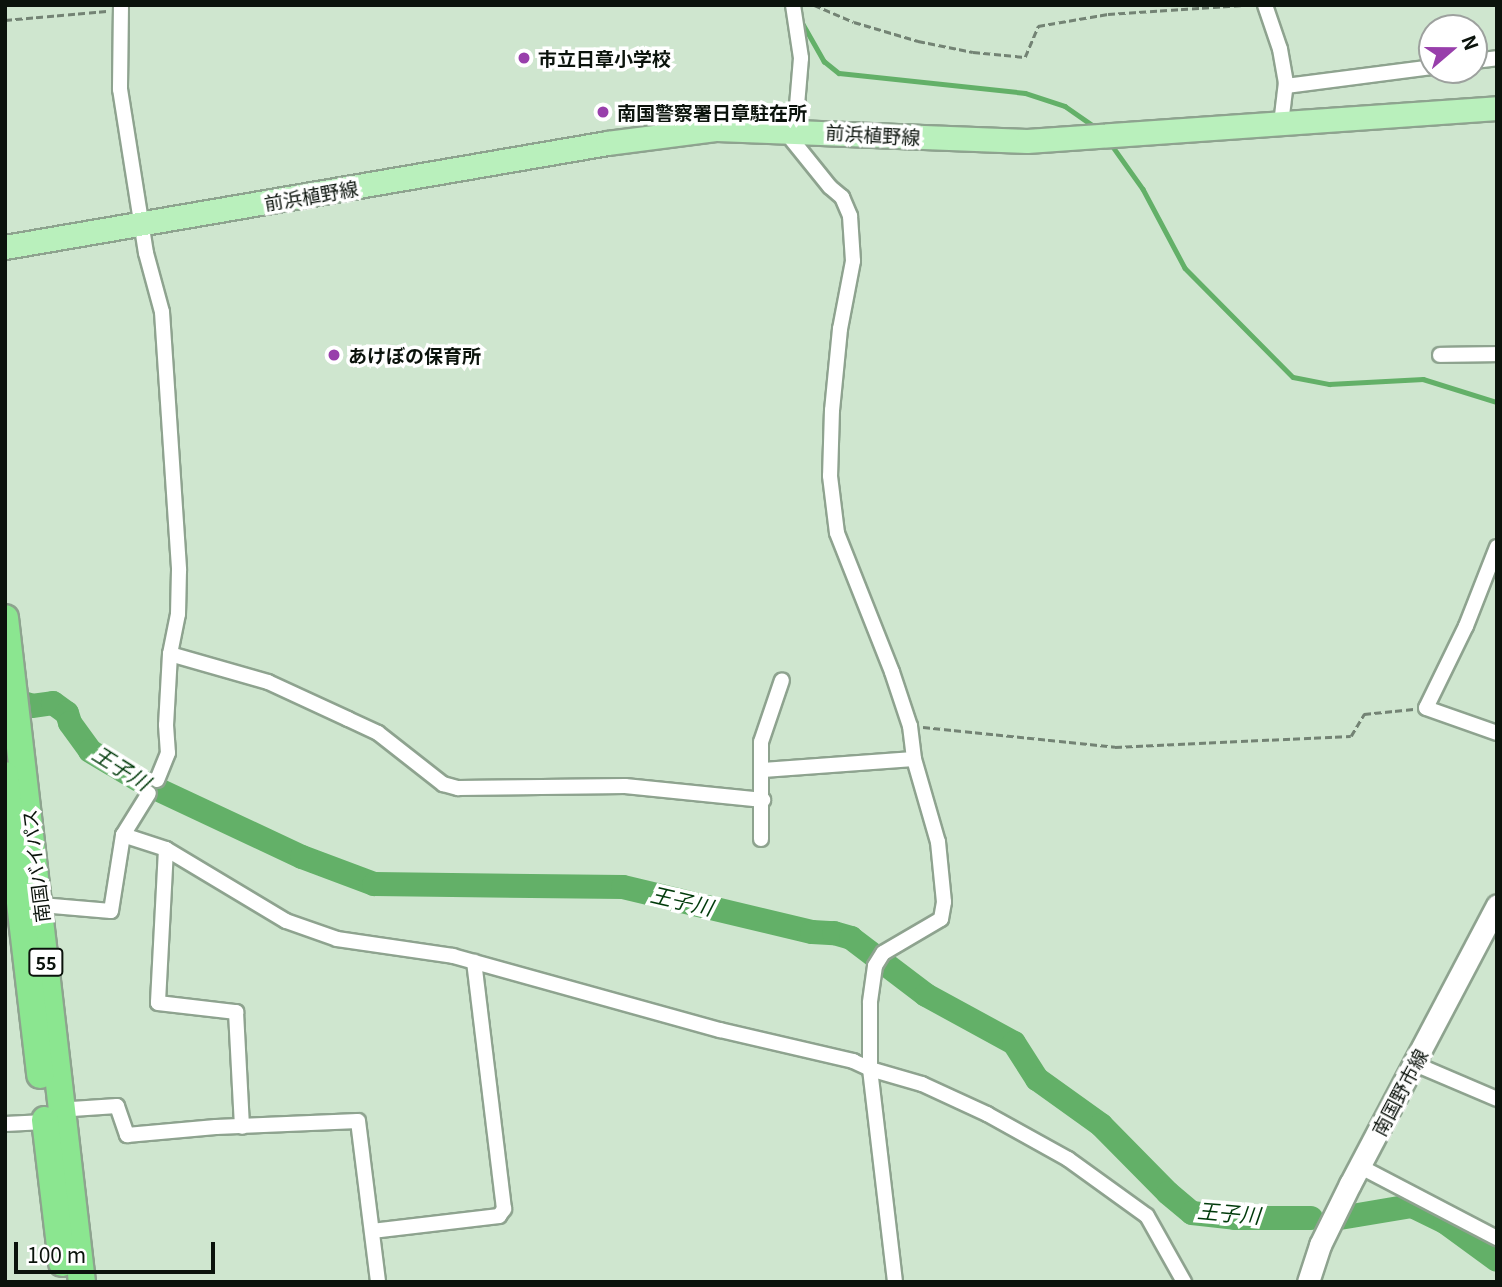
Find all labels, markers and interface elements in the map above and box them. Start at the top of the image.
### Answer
north arrow [1418,14,1488,84]
text: N [1456,31,1486,54]
place label: 市立日章小学校 [538,47,671,69]
marker: 市立日章小学校 [516,50,532,66]
place label: 南国警察署日章駐在所 [617,101,807,123]
marker: 南国警察署日章駐在所 [595,104,611,120]
street label: 前浜植野線 [825,120,921,148]
street label: 前浜植野線 [262,176,360,214]
place label: あけぼの保育所 [348,344,481,366]
marker: あけぼの保育所 [326,347,342,363]
water label: 王子川 [89,740,155,794]
street label: 南国バイパス [17,808,53,924]
water label: 王子川 [648,881,716,919]
road number: 55 [27,947,65,976]
street label: 南国野市線 [1367,1045,1431,1139]
water label: 王子川 [1197,1197,1261,1227]
scale bar [18,1228,219,1272]
text: 100 m [27,1239,86,1269]

